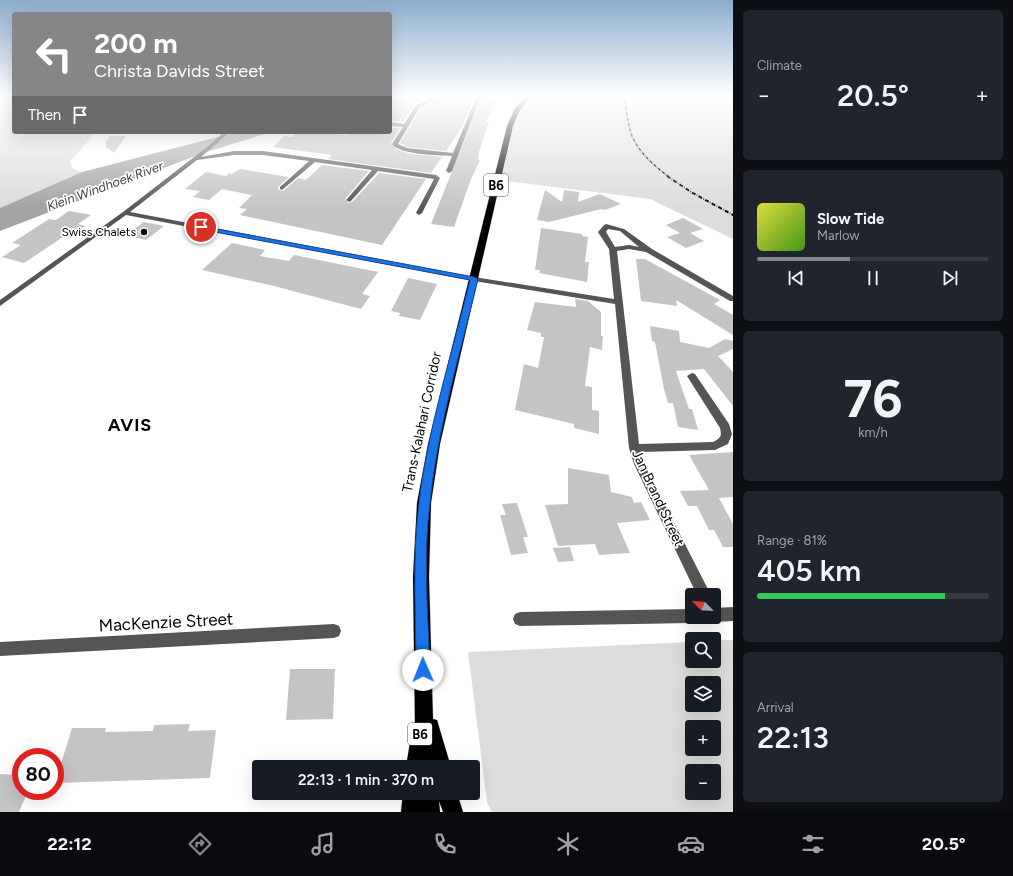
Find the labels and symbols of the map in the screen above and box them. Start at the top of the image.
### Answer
water label: Klein Windhoek River [45,158,166,214]
road number: B6 [484,174,508,196]
pin [184,210,218,244]
place label: Swiss Chalets [62,225,136,239]
marker: Swiss Chalets [139,227,149,237]
street label: Trans-Kalahari Corridor [399,350,445,494]
district label: AVIS [108,414,152,436]
street label: Jan Brand Street [628,447,688,549]
north arrow [685,588,721,624]
street label: MacKenzie Street [98,608,234,636]
position arrow [402,649,444,691]
road number: B6 [408,723,432,745]
speed limit sign: 80 [12,748,64,800]

